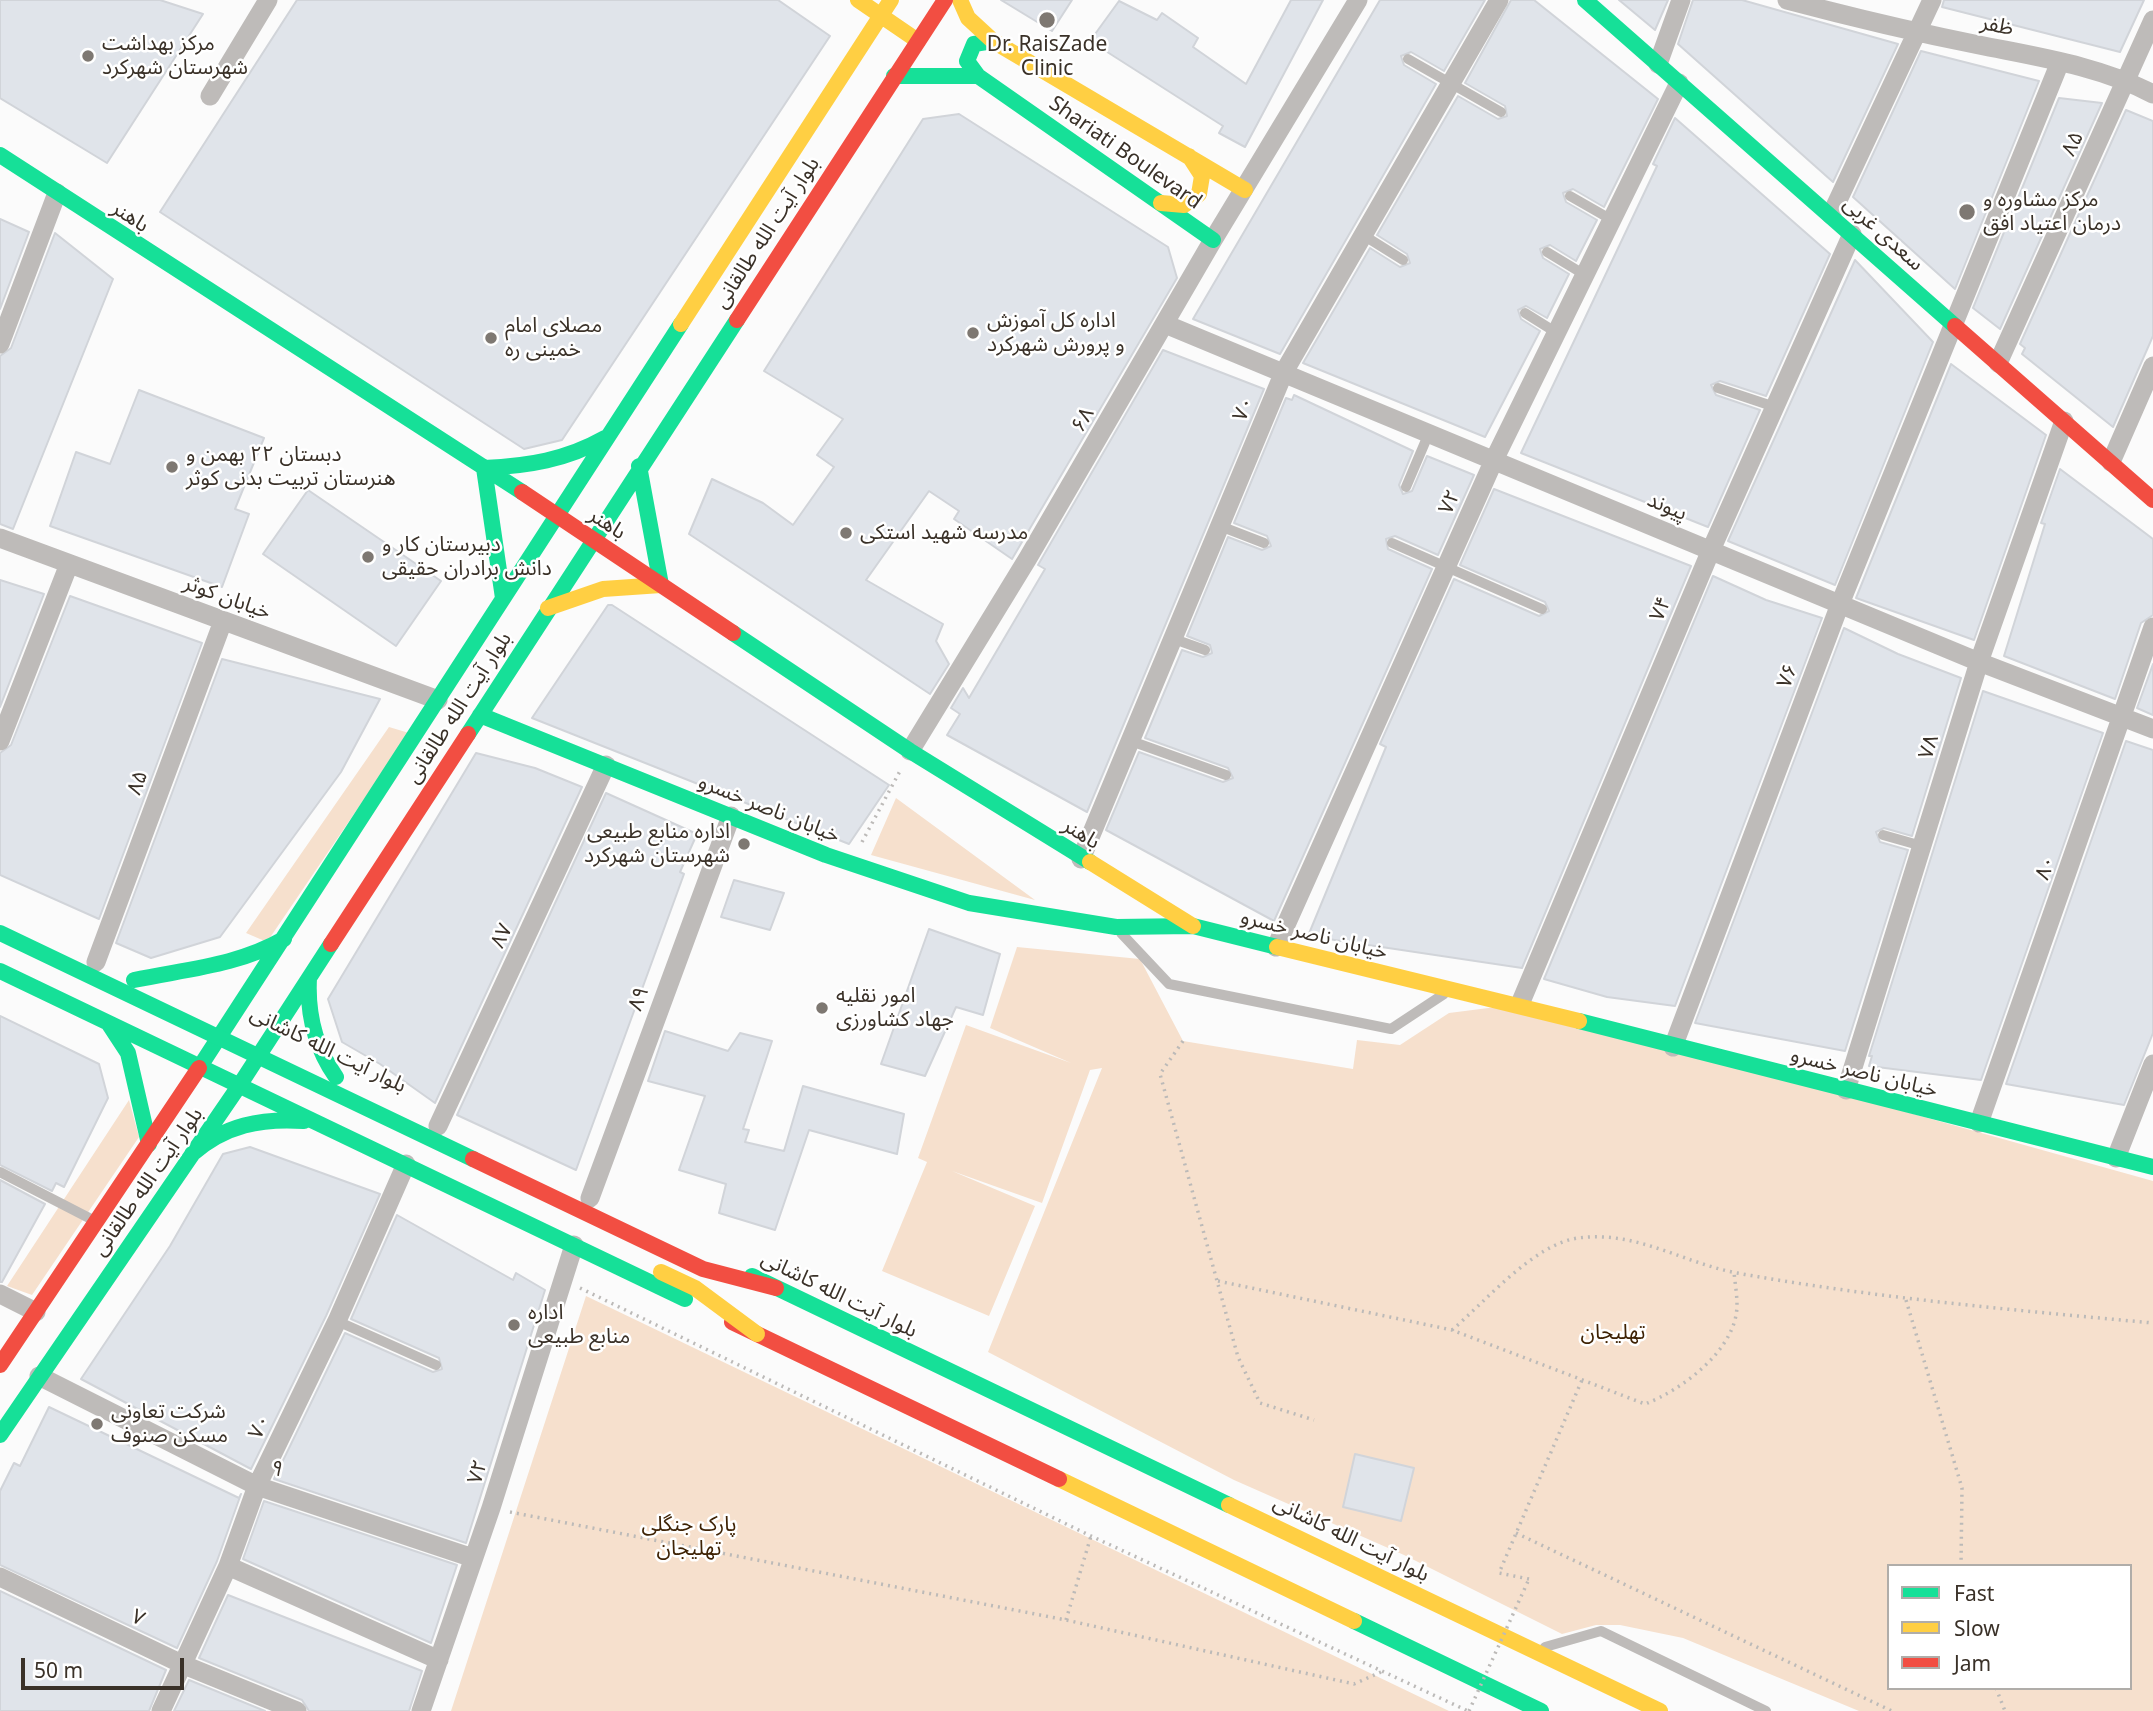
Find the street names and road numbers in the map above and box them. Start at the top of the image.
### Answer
street label: ظفر [1978,10,2016,42]
street label: Shariati Boulevard [1044,91,1206,215]
street label: ۸۵ [2057,128,2089,160]
street label: بلوار آیت الله طالقانی [709,153,825,313]
street label: سعدی غربی [1838,191,1928,277]
street label: باهنر [107,196,153,238]
street label: ۷۰ [1228,393,1260,425]
street label: ۶۸ [1066,403,1100,437]
street label: ۷۲ [1434,486,1466,518]
street label: پیوند [1643,487,1691,527]
street label: باهنر [584,503,630,545]
street label: خیابان کوثر [180,571,274,625]
street label: ۷۴ [1645,593,1677,625]
street label: بلوار آیت الله طالقانی [401,628,517,788]
street label: ۷۶ [1772,660,1804,692]
street label: ۷۸ [1913,732,1945,762]
street label: ۸۵ [122,767,154,799]
street label: خیابان ناصر خسرو [695,769,843,849]
street label: باهنر [1058,813,1104,855]
street label: ۸۰ [2030,852,2062,884]
street label: خیابان ناصر خسرو [1238,905,1390,965]
street label: ۸۷ [486,920,518,952]
street label: ۸۹ [623,983,655,1015]
street label: بلوار آیت الله کاشانی [246,1001,410,1099]
street label: خیابان ناصر خسرو [1788,1043,1940,1103]
street label: بلوار آیت الله طالقانی [87,1103,209,1261]
street label: بلوار آیت الله کاشانی [757,1246,921,1344]
street label: ۷۰ [243,1411,277,1443]
street label: ۹ [267,1455,287,1483]
street label: ۷۲ [462,1457,494,1487]
street label: بلوار آیت الله کاشانی [1269,1490,1433,1588]
street label: ۷ [127,1604,149,1632]

